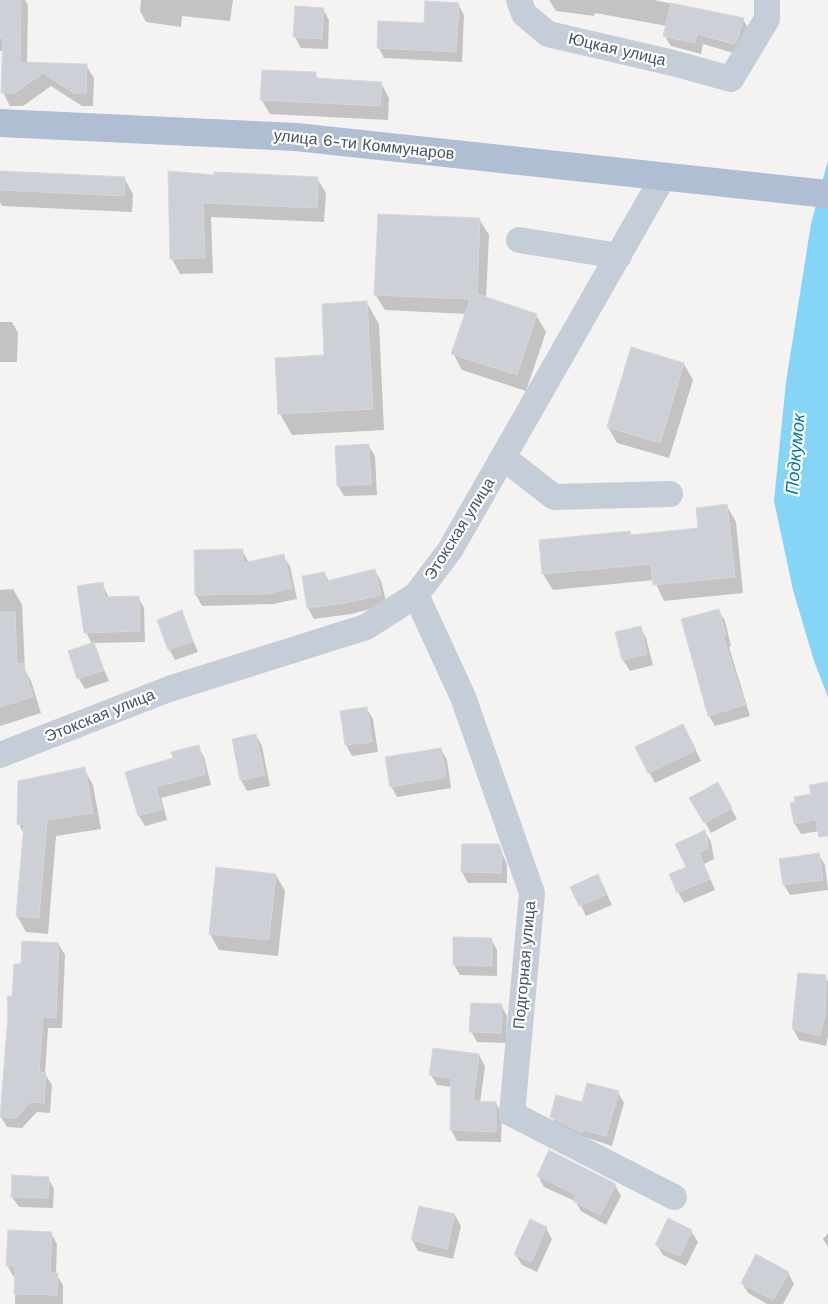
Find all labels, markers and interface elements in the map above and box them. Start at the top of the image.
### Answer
street label: Юцкая улица [566,29,668,71]
street label: улица 6-ти Коммунаров [273,126,455,164]
water label: Подкумок [782,413,810,495]
street label: Этокская улица [421,474,499,584]
street label: Этокская улица [42,685,158,747]
street label: Подгорная улица [510,900,540,1030]

